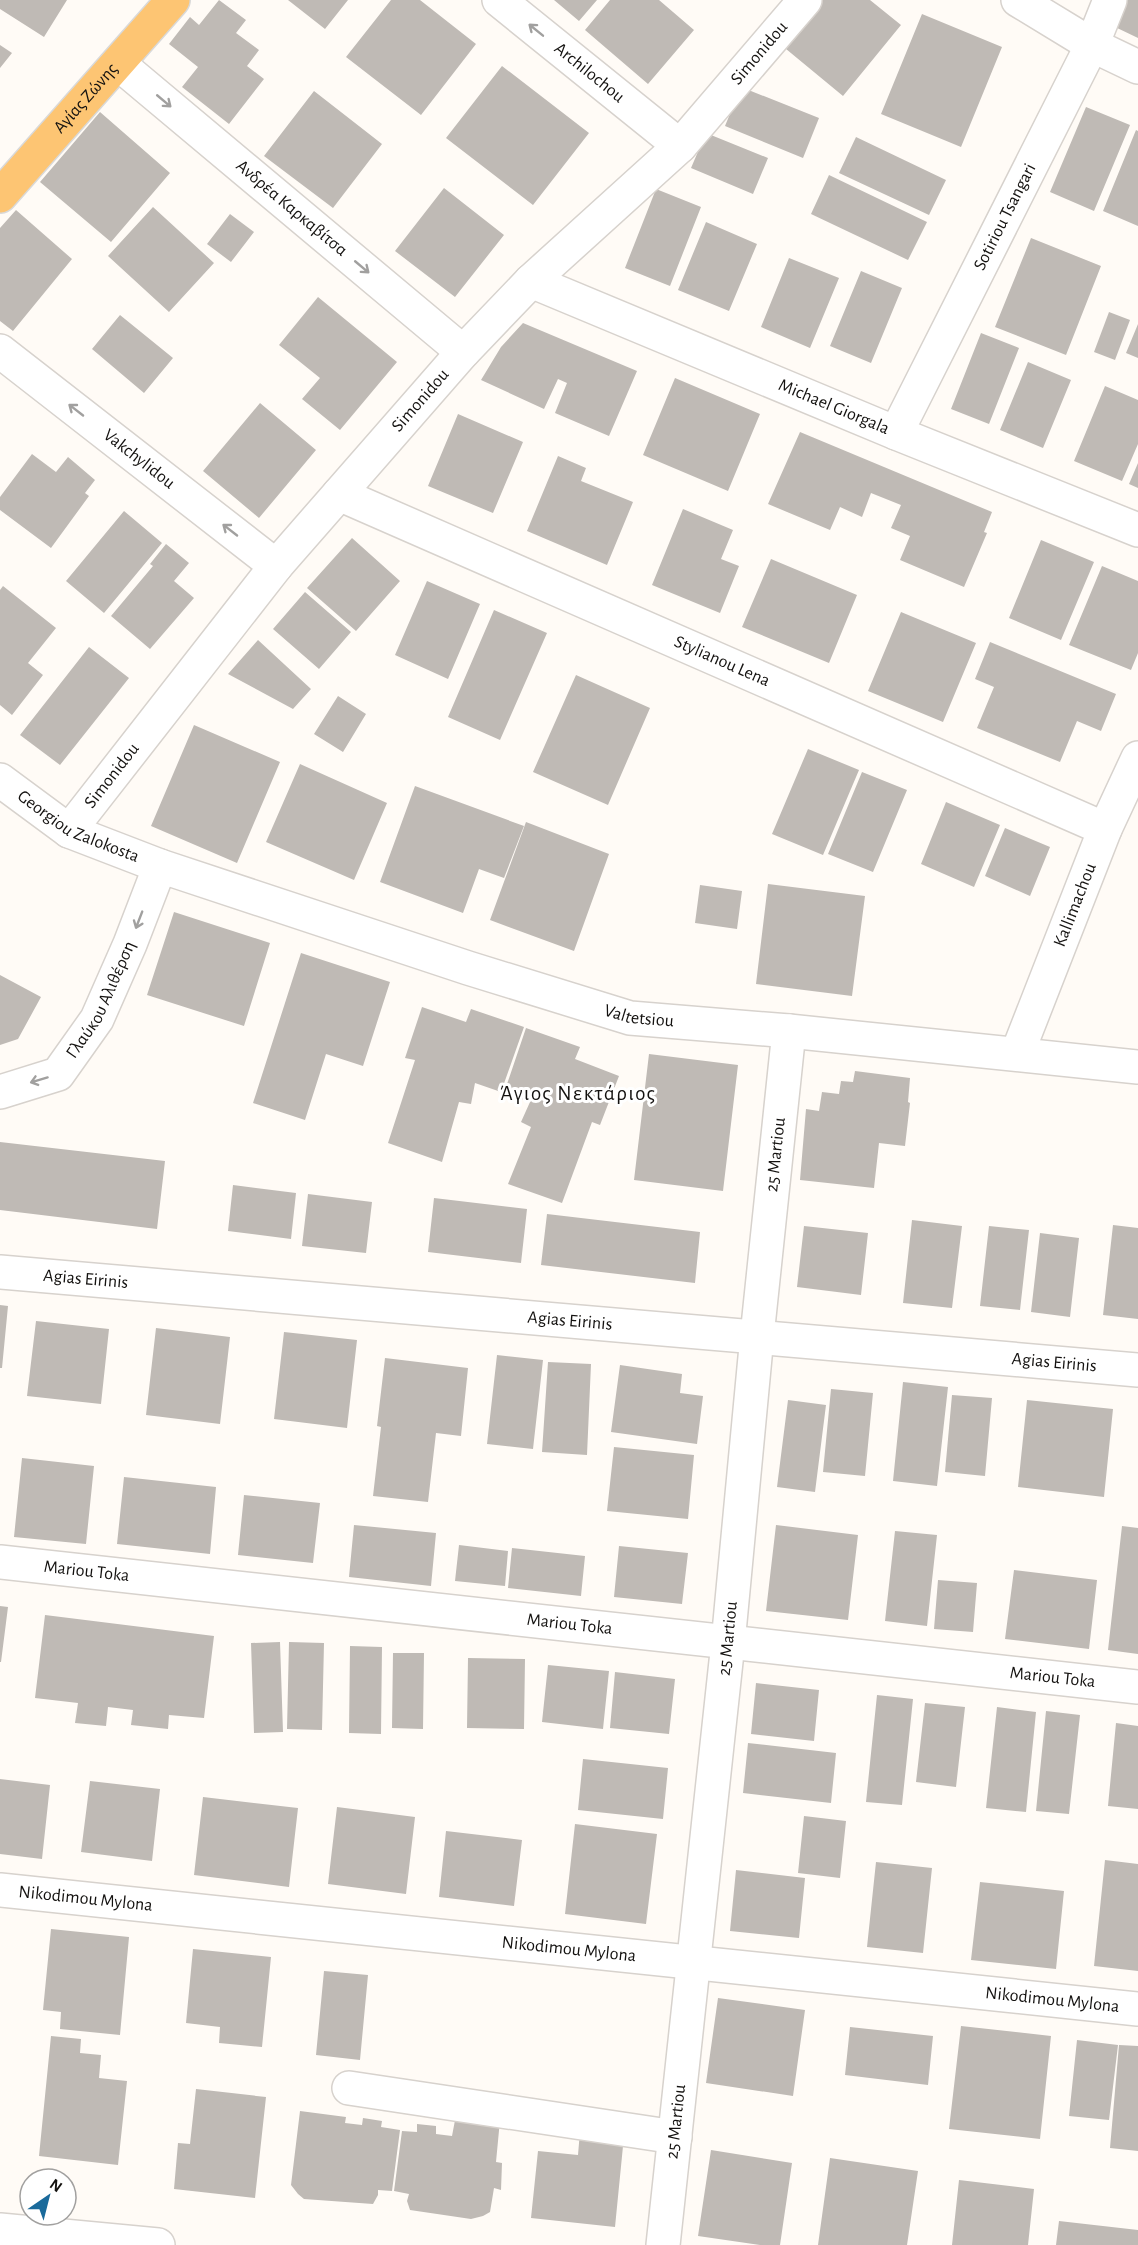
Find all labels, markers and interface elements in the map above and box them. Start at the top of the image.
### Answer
street label: Simonidou [728,18,791,88]
one-way arrow [529,23,544,37]
street label: Archilochou [551,39,628,106]
street label: Αγίας Ζώνης [51,60,121,137]
one-way arrow [156,95,172,108]
street label: Ανδρέα Καρκαβίτσα [232,157,351,260]
street label: Sotiriou Tsangari [971,161,1040,273]
one-way arrow [354,260,369,274]
street label: Simonidou [388,366,453,435]
street label: Michael Giorgala [776,376,892,438]
one-way arrow [68,404,84,417]
street label: Vakchylidou [100,426,178,492]
one-way arrow [222,524,238,537]
street label: Stylianou Lena [671,633,772,690]
street label: Simonidou [81,740,143,812]
street label: Georgiou Zalokosta [14,787,142,866]
street label: Kallimachou [1051,861,1100,949]
one-way arrow [132,911,143,929]
street label: Γλαύκου Αλιθέρση [63,939,139,1062]
street label: Valtetsiou [602,1002,675,1031]
one-way arrow [30,1075,49,1086]
district label: Άγιος Νεκτάριος [500,1083,656,1104]
street label: 25 Martiou [763,1117,789,1193]
street label: Agias Eirinis [43,1267,129,1292]
street label: Agias Eirinis [527,1308,613,1334]
street label: Agias Eirinis [1011,1350,1097,1375]
street label: Mariou Toka [43,1558,130,1585]
street label: 25 Martiou [716,1600,741,1677]
street label: Mariou Toka [526,1611,613,1638]
street label: Mariou Toka [1009,1664,1096,1691]
street label: Nikodimou Mylona [18,1883,154,1915]
street label: Nikodimou Mylona [501,1934,637,1965]
street label: Nikodimou Mylona [984,1984,1120,2016]
street label: 25 Martiou [663,2084,689,2160]
north arrow [18,2167,78,2227]
text: N [47,2176,65,2195]

